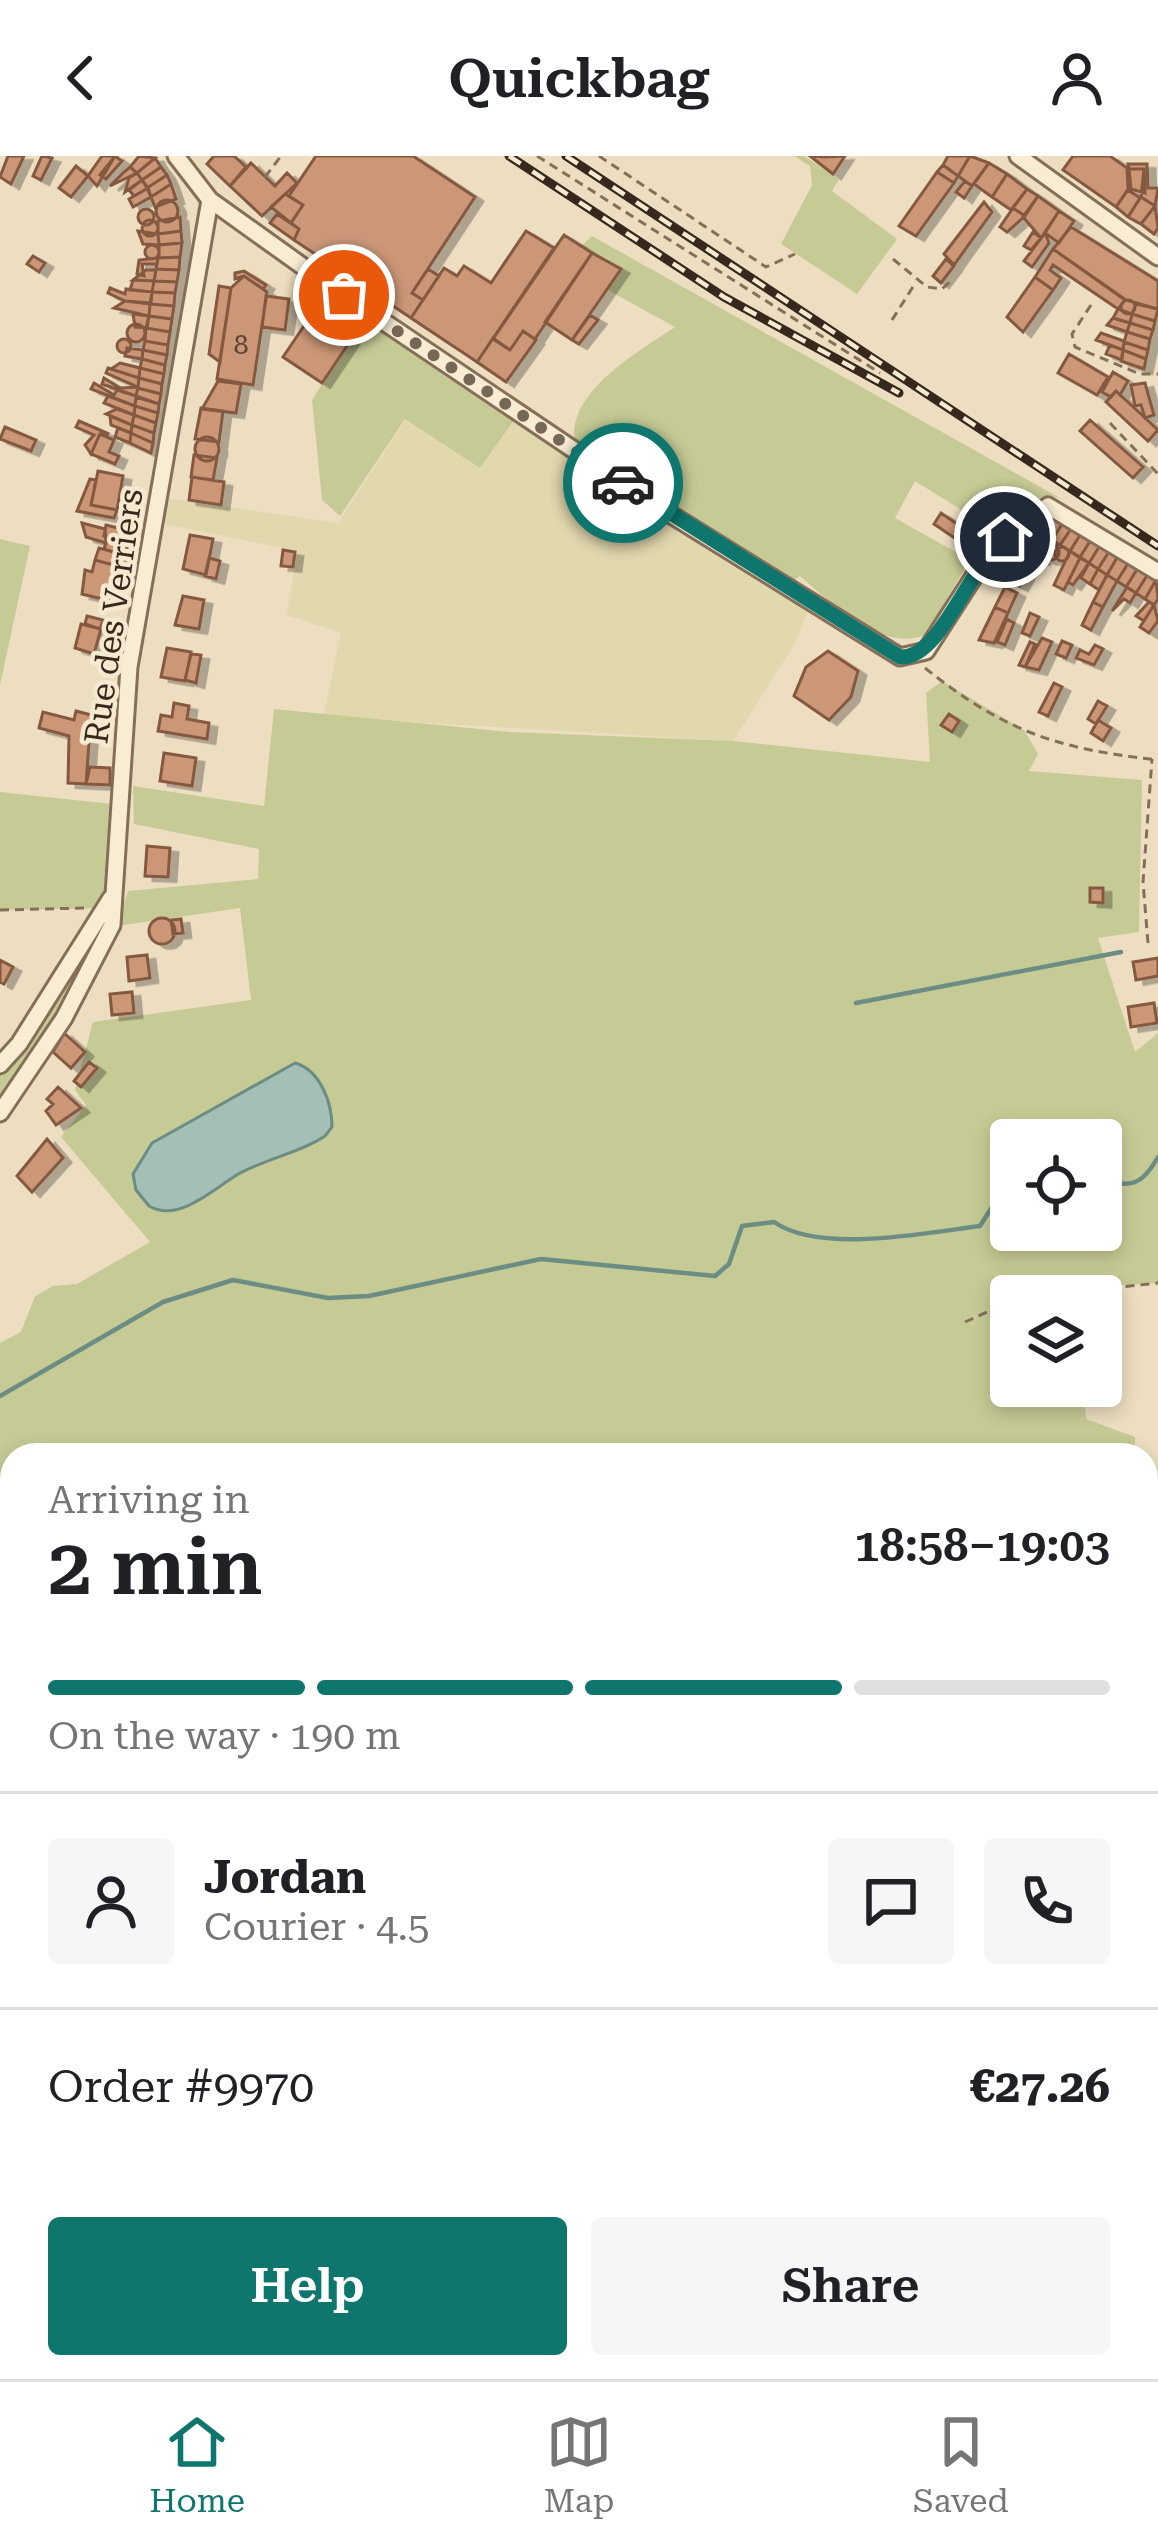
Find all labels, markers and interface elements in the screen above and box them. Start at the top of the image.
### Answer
icon: back [48,45,114,111]
icon: person [1044,45,1110,111]
text: Quickbag [448,47,710,110]
pin [293,244,395,346]
icon: bag [311,262,377,328]
house number: 8 [233,329,249,361]
courier [563,423,683,543]
icon: car [590,450,656,516]
street label: Rue des Verriers [76,486,151,746]
pin [954,486,1056,588]
icon: home [972,504,1038,570]
map controls [990,1119,1122,1407]
button: locate [990,1119,1122,1251]
button: layers [990,1275,1122,1407]
text: Arriving in [48,1477,250,1523]
text: 18:58–19:03 [854,1519,1110,1572]
text: 2 min [48,1522,263,1613]
text: On the way · 190 m [48,1713,400,1759]
button: person [48,1838,174,1964]
button: chat [828,1838,954,1964]
button: phone [984,1838,1110,1964]
text: Jordan [204,1851,366,1904]
text: Courier · 4.5 [204,1904,430,1950]
text: Order #9970 [48,2060,314,2113]
text: €27.26 [970,2060,1110,2113]
button: Help [48,2217,567,2355]
button: Share [591,2217,1110,2355]
tab: Home [149,2409,245,2520]
tab: Map [544,2409,614,2520]
tab: Saved [913,2409,1009,2520]

